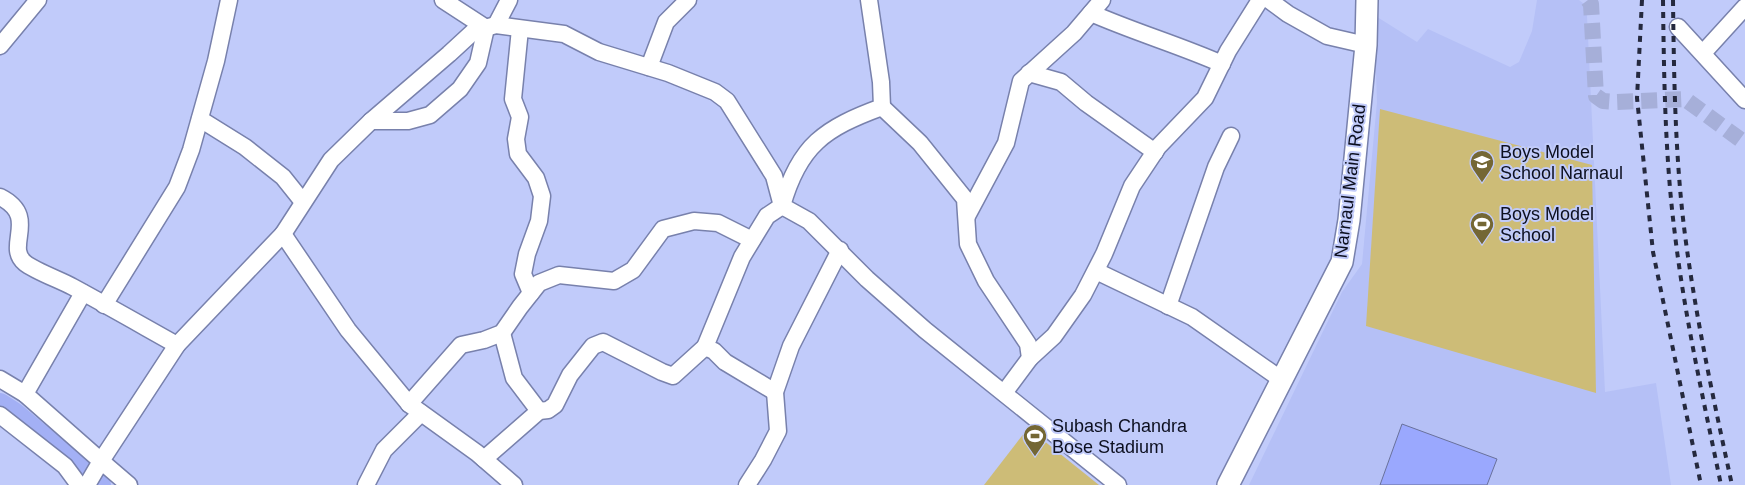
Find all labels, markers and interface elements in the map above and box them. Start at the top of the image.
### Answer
street label: Narnaul Main Road [1331,103,1369,259]
place label: Boys Model School Narnaul [1500,142,1623,183]
school or university icon: Boys Model School Narnaul [1469,149,1495,183]
place label: Boys Model School [1500,204,1594,245]
sports icon: Boys Model School [1469,211,1495,245]
place label: Subash Chandra Bose Stadium [1052,416,1188,457]
sports icon: Subash Chandra Bose Stadium [1022,423,1048,457]

